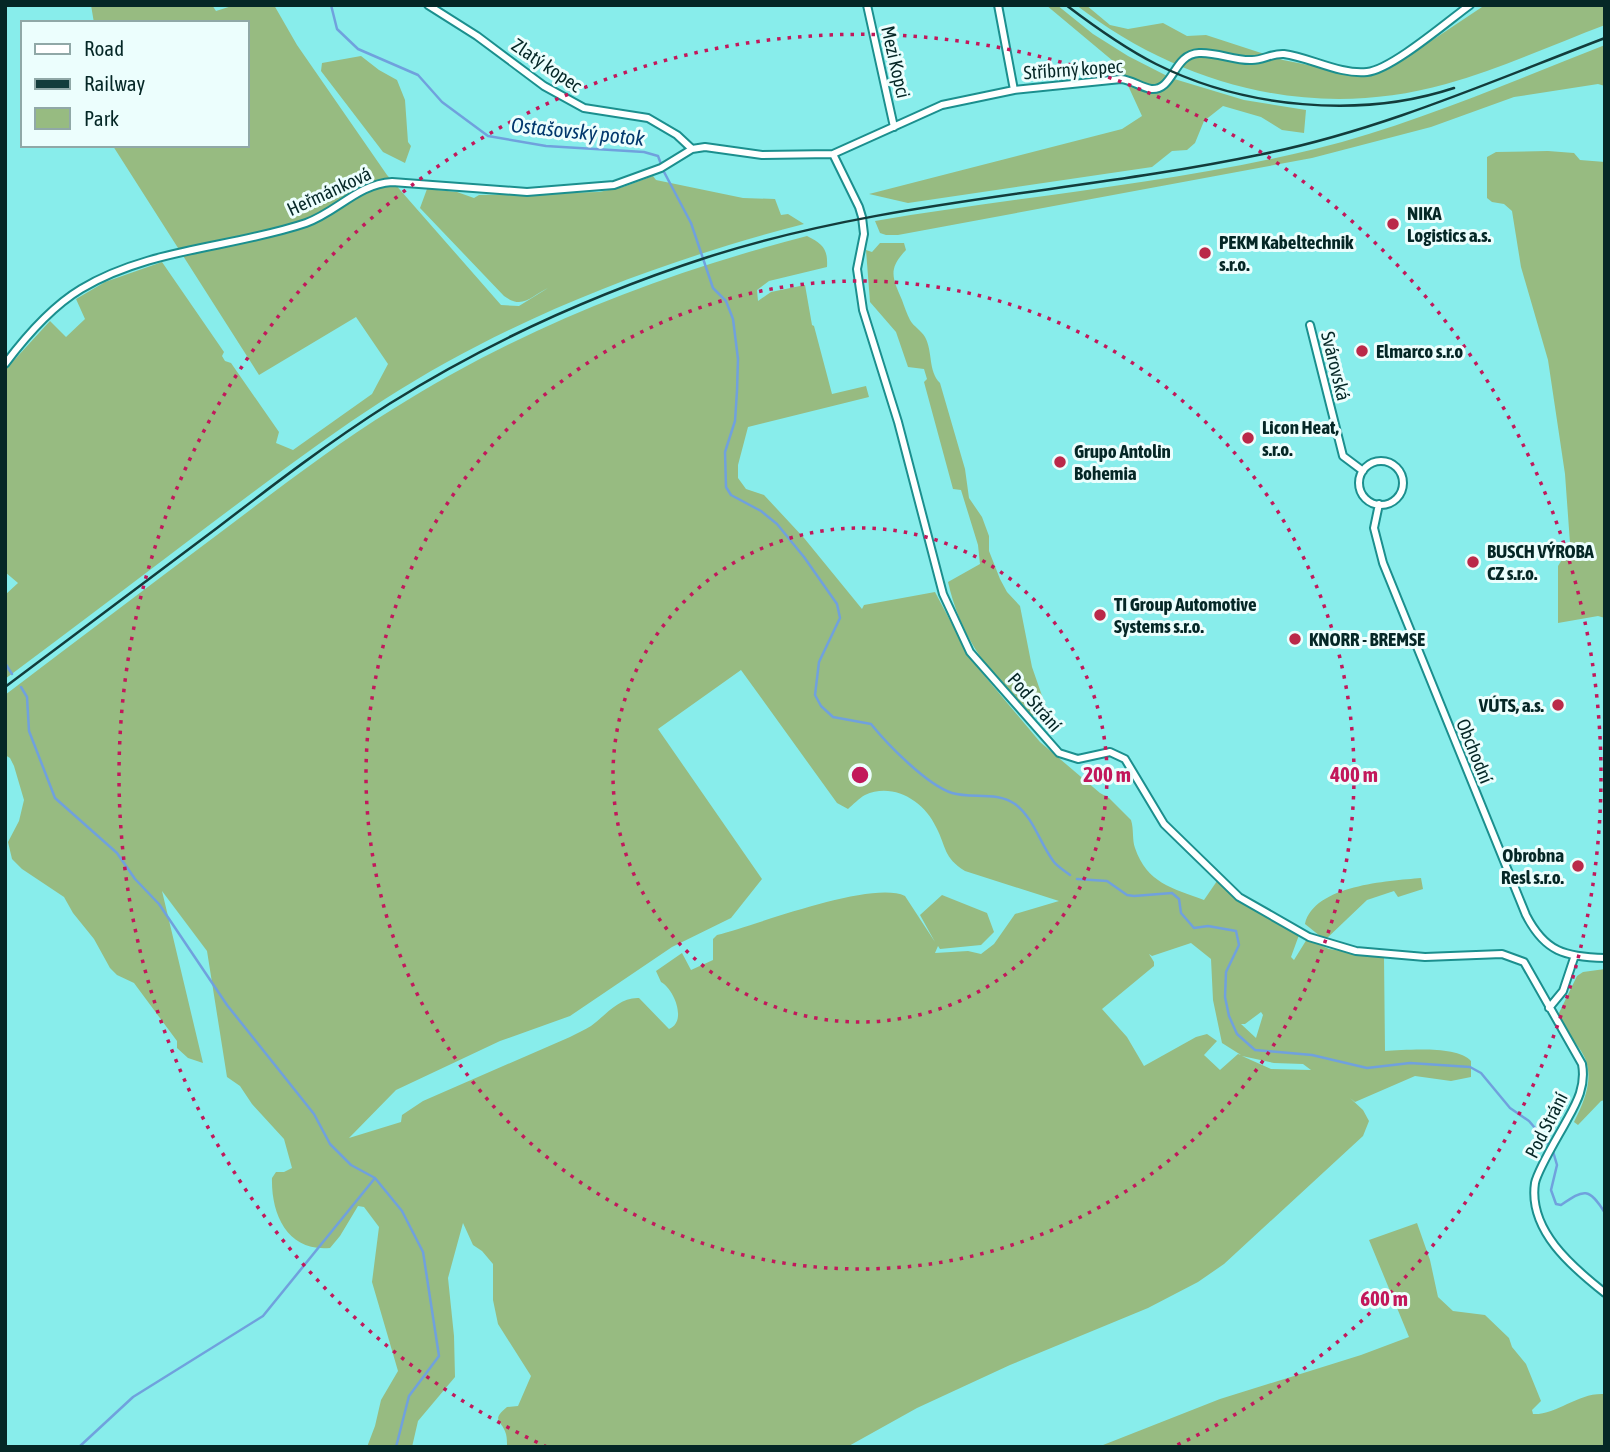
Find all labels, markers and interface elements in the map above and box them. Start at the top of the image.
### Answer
legend [21,21,248,147]
street label: Mezi Kopci [877,24,915,100]
street label: Zlatý kopec [508,34,587,97]
text: Road [84,36,124,60]
street label: Stříbrný kopec [1023,55,1124,83]
text: Railway [84,71,146,95]
text: Park [84,106,119,130]
water label: Ostašovský potok [510,112,647,150]
street label: Heřmánková [283,162,375,220]
place label: NIKA Logistics a.s. [1407,202,1492,246]
marker: NIKA Logistics a.s. [1385,216,1401,232]
place label: PEKM Kabeltechnik s.r.o. [1219,231,1354,275]
marker: PEKM Kabeltechnik s.r.o. [1197,245,1213,261]
street label: Svárovská [1317,329,1355,403]
place label: Elmarco s.r.o [1376,340,1463,362]
marker: Elmarco s.r.o [1354,343,1370,359]
place label: Licon Heat, s.r.o. [1262,416,1339,460]
marker: Licon Heat, s.r.o. [1240,430,1256,446]
place label: Grupo Antolin Bohemia [1074,440,1171,484]
marker: Grupo Antolin Bohemia [1052,454,1068,470]
place label: BUSCH VÝROBA CZ s.r.o. [1487,540,1595,584]
marker: BUSCH VÝROBA CZ s.r.o. [1465,554,1481,570]
place label: TI Group Automotive Systems s.r.o. [1114,593,1257,637]
marker: TI Group Automotive Systems s.r.o. [1092,607,1108,623]
place label: KNORR - BREMSE [1309,628,1425,650]
marker: KNORR - BREMSE [1287,631,1303,647]
street label: Pod Strání [1003,668,1067,736]
place label: VÚTS, a.s. [1478,694,1545,716]
marker: VÚTS, a.s. [1550,697,1566,713]
street label: Obchodní [1452,715,1498,787]
text: 200 m [1083,762,1131,786]
text: 400 m [1329,762,1378,786]
centre of rings [848,763,872,787]
place label: Obrobna Resl s.r.o. [1501,844,1565,888]
marker: Obrobna Resl s.r.o. [1570,858,1586,874]
street label: Pod Strání [1520,1088,1572,1162]
text: 600 m [1360,1286,1408,1310]

